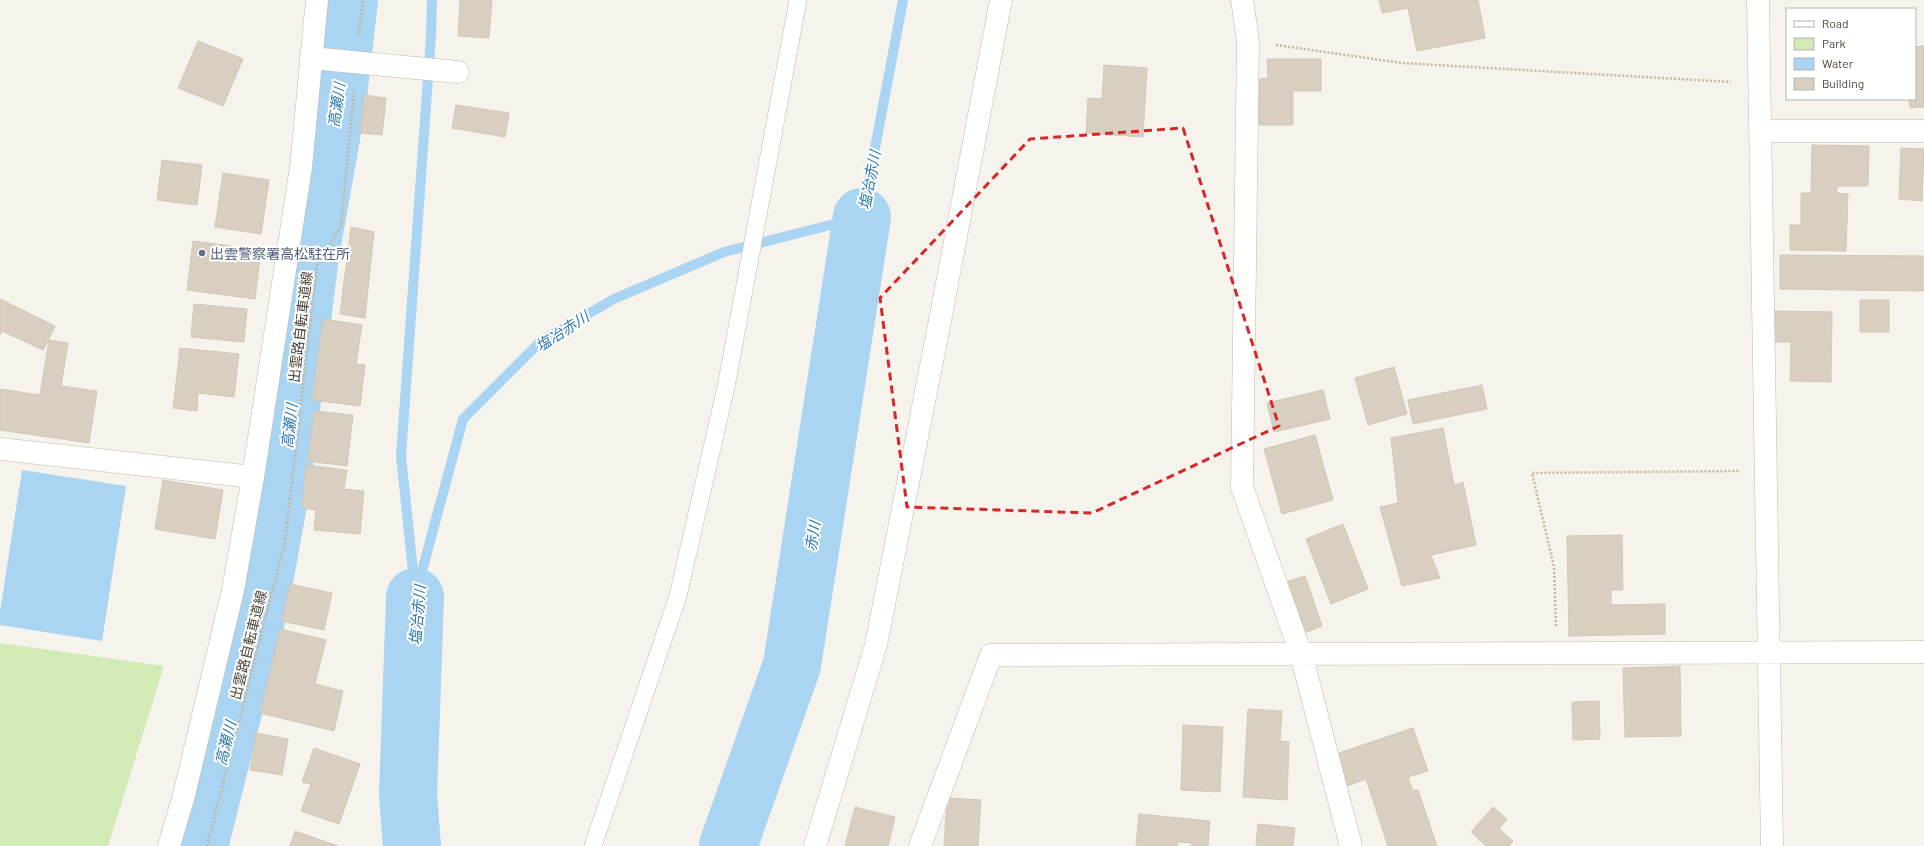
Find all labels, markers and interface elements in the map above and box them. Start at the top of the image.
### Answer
legend [1786,8,1916,100]
text: Road [1822,16,1849,30]
text: Park [1822,36,1846,50]
text: Water [1822,56,1854,70]
text: Building [1822,76,1864,90]
water label: 高瀬川 [324,79,348,129]
water label: 塩冶赤川 [854,147,884,211]
place label: 出雲警察署高松駐在所 [210,245,350,262]
marker: 出雲警察署高松駐在所 [197,248,207,258]
street label: 出雲路自転車道線 [285,270,315,384]
water label: 塩冶赤川 [532,306,594,355]
water label: 高瀬川 [277,401,301,449]
water label: 赤川 [801,518,824,552]
water label: 塩冶赤川 [405,582,429,646]
street label: 出雲路自転車道線 [226,589,270,701]
water label: 高瀬川 [211,717,240,767]

